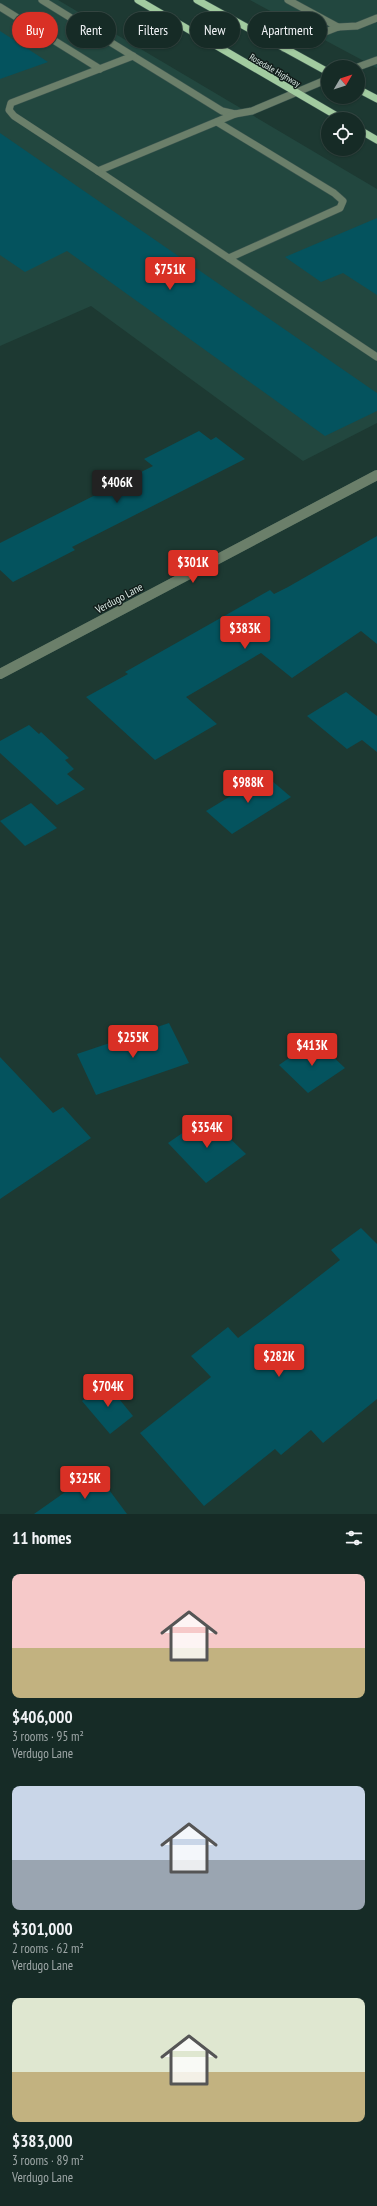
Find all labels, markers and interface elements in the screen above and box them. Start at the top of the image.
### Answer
chip: Buy [12,12,58,48]
chip: Rent [66,12,116,48]
chip: Filters [124,12,182,48]
chip: New [190,12,240,48]
chip: Apartment [248,12,327,48]
street label: Rosedale Highway [248,51,303,89]
north arrow [321,60,365,104]
map controls [321,60,365,156]
button: locate [321,112,365,156]
pin: $751K [142,257,198,291]
text: $751K [154,261,186,278]
pin: $406K [89,470,145,504]
text: $406K [101,474,133,491]
pin: $301K [165,550,221,584]
text: $301K [177,554,209,571]
street label: Verdugo Lane [92,579,145,617]
pin: $383K [217,616,273,650]
text: $383K [229,620,261,637]
pin: $988K [220,770,276,804]
text: $988K [232,774,264,791]
pin: $255K [105,1025,161,1059]
text: $255K [117,1029,149,1046]
pin: $413K [284,1033,340,1067]
text: $413K [296,1037,328,1054]
pin: $354K [179,1115,235,1149]
text: $354K [191,1119,223,1136]
pin: $282K [251,1344,307,1378]
text: $282K [263,1348,295,1365]
pin: $704K [80,1374,136,1408]
text: $704K [92,1378,124,1395]
pin: $325K [57,1466,113,1500]
text: $325K [69,1470,101,1487]
text: 11 homes [12,1527,71,1549]
icon: filters [343,1527,365,1549]
icon: home [153,1600,225,1672]
text: $406,000 [12,1706,73,1728]
text: 3 rooms · 95 m² [12,1728,84,1745]
text: Verdugo Lane [12,1745,73,1762]
icon: home [153,1812,225,1884]
text: $301,000 [12,1918,73,1940]
text: 2 rooms · 62 m² [12,1940,84,1957]
text: Verdugo Lane [12,1957,73,1974]
icon: home [153,2024,225,2096]
text: $383,000 [12,2130,73,2152]
text: 3 rooms · 89 m² [12,2152,84,2169]
text: Verdugo Lane [12,2169,73,2186]

